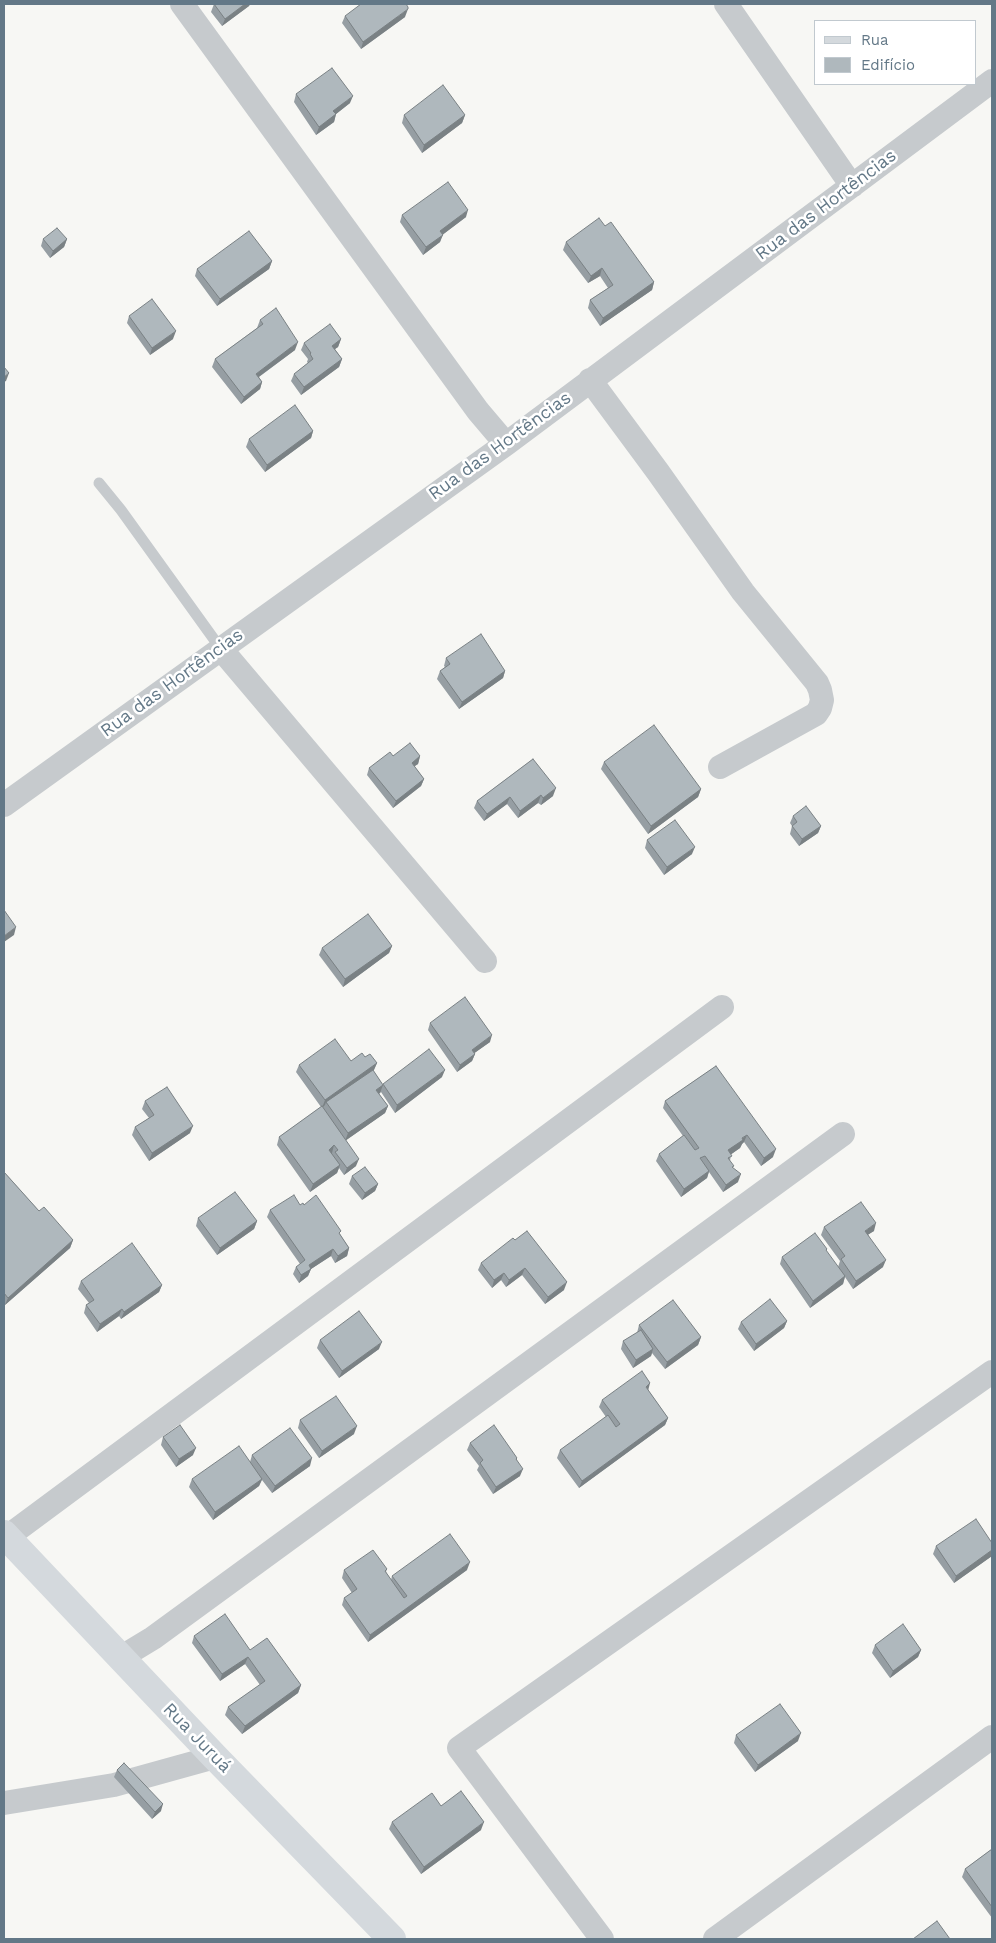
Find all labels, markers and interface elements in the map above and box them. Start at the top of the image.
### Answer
legend [814,20,976,85]
text: Rua [861,31,889,49]
text: Edifício [861,56,915,74]
street label: Rua das Hortências [751,145,901,265]
street label: Rua das Hortências [425,387,575,505]
street label: Rua das Hortências [97,624,247,742]
street label: Rua Juruá [158,1698,236,1778]

